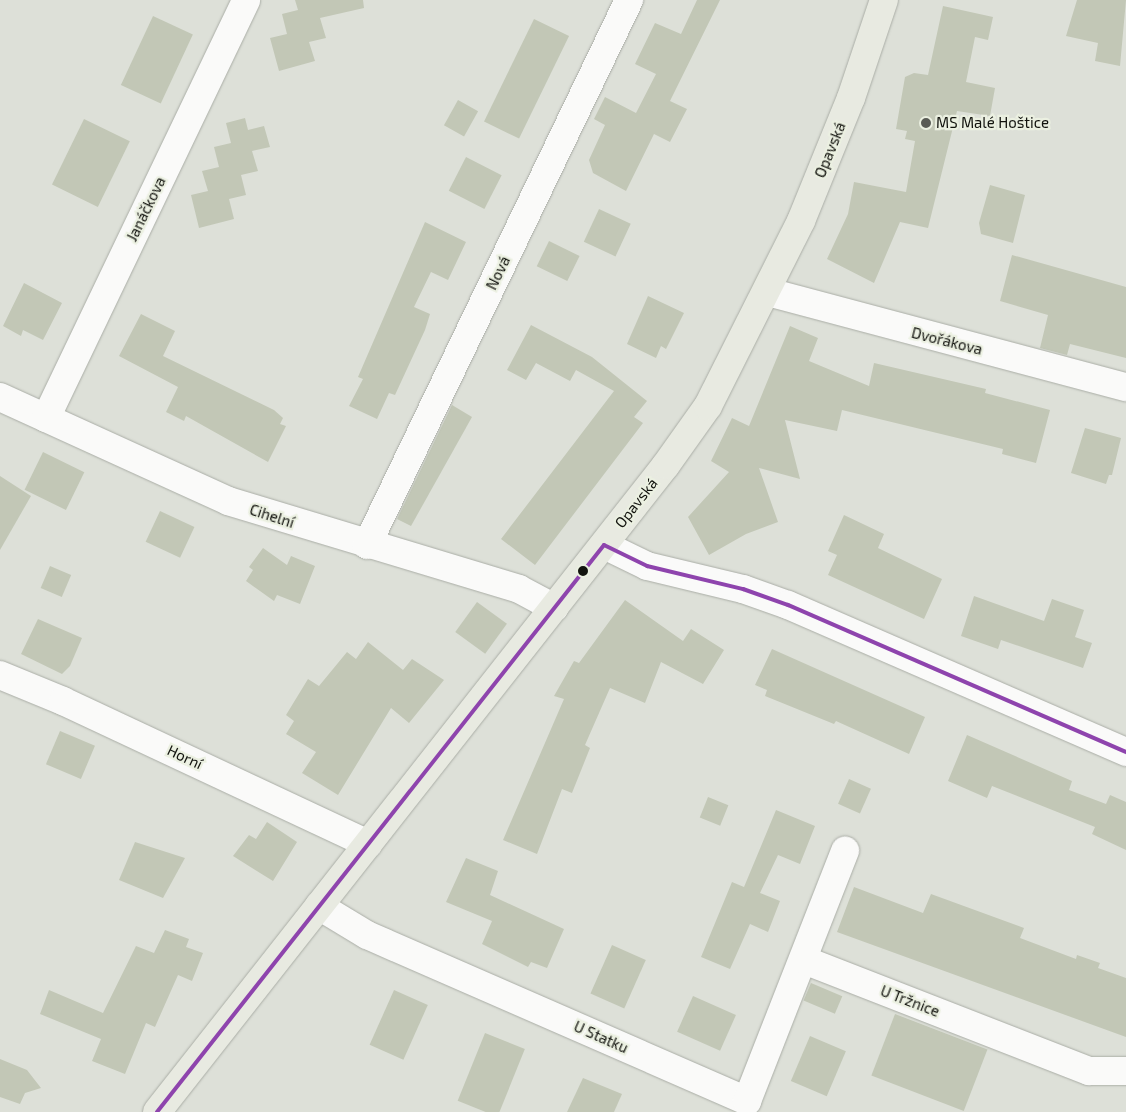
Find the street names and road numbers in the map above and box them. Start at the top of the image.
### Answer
street label: Opavská [811,120,849,180]
street label: Janáčkova [123,174,169,244]
street label: Nová [482,253,514,293]
street label: Dvořákova [910,323,984,359]
street label: Opavská [611,474,661,532]
street label: Cihelní [247,500,297,532]
street label: Horní [164,741,206,773]
street label: U Tržnice [878,981,942,1021]
street label: U Statku [571,1017,631,1057]

